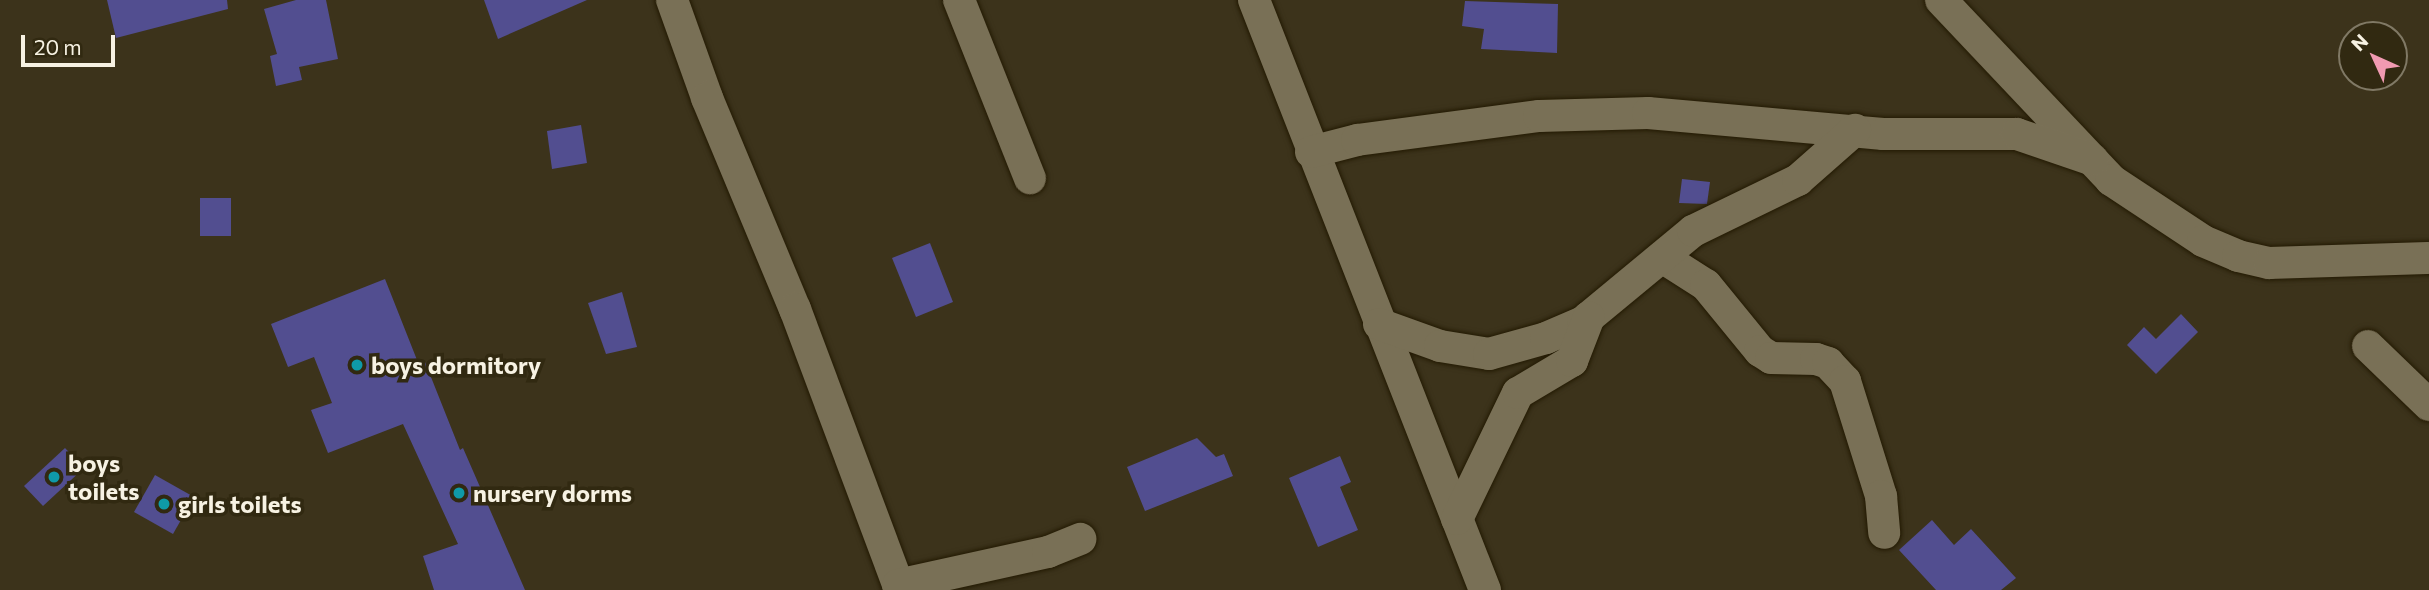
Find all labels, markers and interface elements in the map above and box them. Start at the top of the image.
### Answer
scale bar [24,21,119,65]
north arrow [2338,21,2408,91]
text: N [2346,29,2372,55]
text: 20 m [34,34,82,59]
place label: boys dormitory [371,351,541,379]
marker: boys dormitory [349,357,365,373]
place label: boys toilets [68,449,139,505]
marker: boys toilets [46,469,62,485]
place label: nursery dorms [473,479,632,507]
marker: nursery dorms [451,485,467,501]
place label: girls toilets [178,490,302,518]
marker: girls toilets [156,496,172,512]

